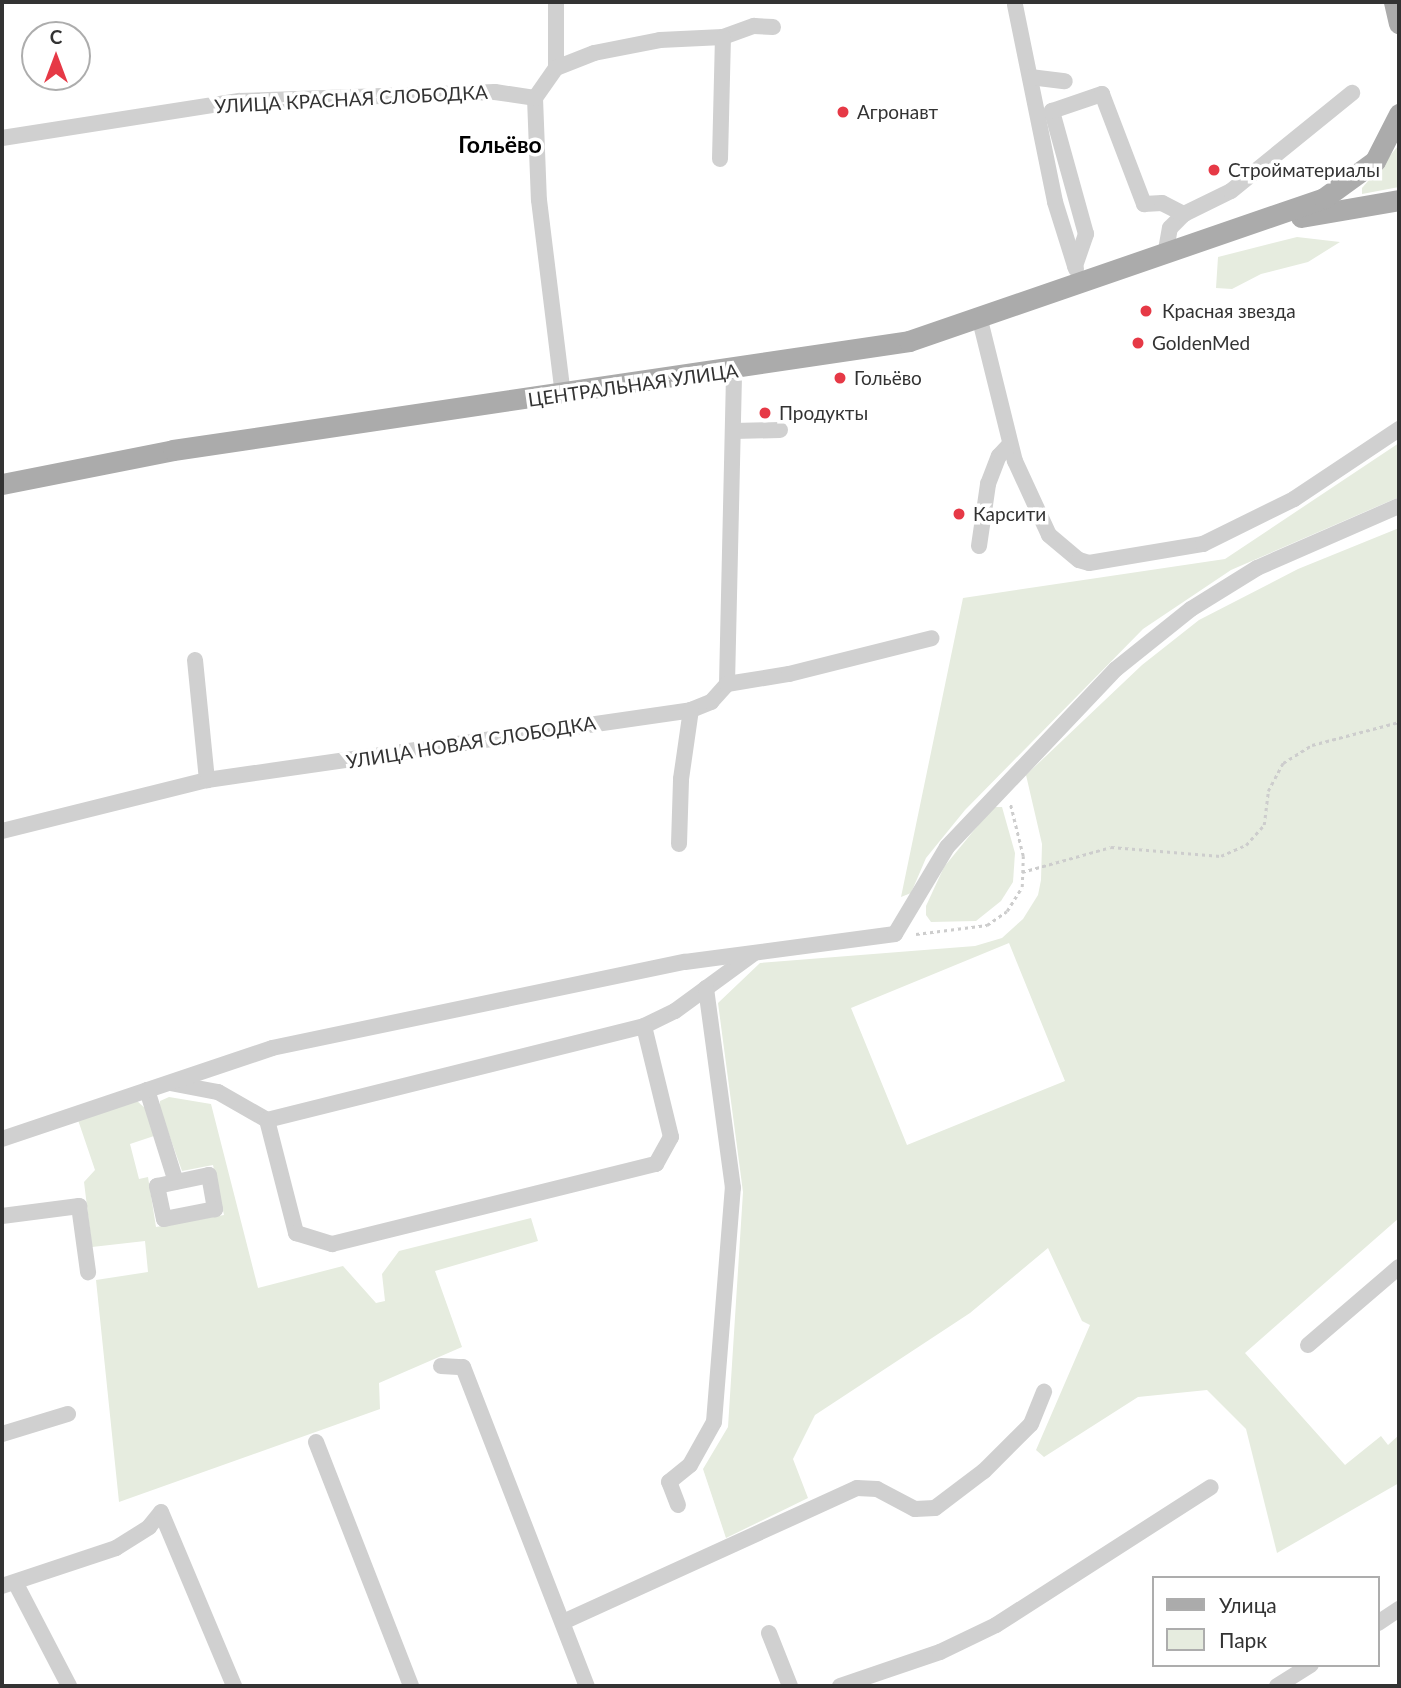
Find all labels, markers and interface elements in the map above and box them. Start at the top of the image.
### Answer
north arrow [21,21,91,91]
text: С [50,25,62,48]
street label: УЛИЦА КРАСНАЯ СЛОБОДКА [214,80,488,118]
place label: Агронавт [857,101,938,123]
marker: Агронавт [835,104,851,120]
district label: Гольёво [458,130,542,158]
place label: Стройматериалы [1228,159,1380,181]
marker: Стройматериалы [1206,162,1222,178]
place label: Красная звезда [1162,300,1296,322]
marker: Красная звезда [1136,301,1156,321]
place label: GoldenMed [1152,332,1250,354]
marker: GoldenMed [1130,335,1146,351]
street label: ЦЕНТРАЛЬНАЯ УЛИЦА [526,359,740,411]
place label: Гольёво [854,367,922,389]
marker: Гольёво [832,370,848,386]
place label: Продукты [779,402,868,424]
marker: Продукты [757,405,773,421]
place label: Карсити [973,503,1046,525]
marker: Карсити [951,506,967,522]
street label: УЛИЦА НОВАЯ СЛОБОДКА [345,711,597,773]
legend [1152,1576,1380,1667]
text: Улица [1219,1592,1277,1617]
text: Парк [1219,1627,1267,1652]

